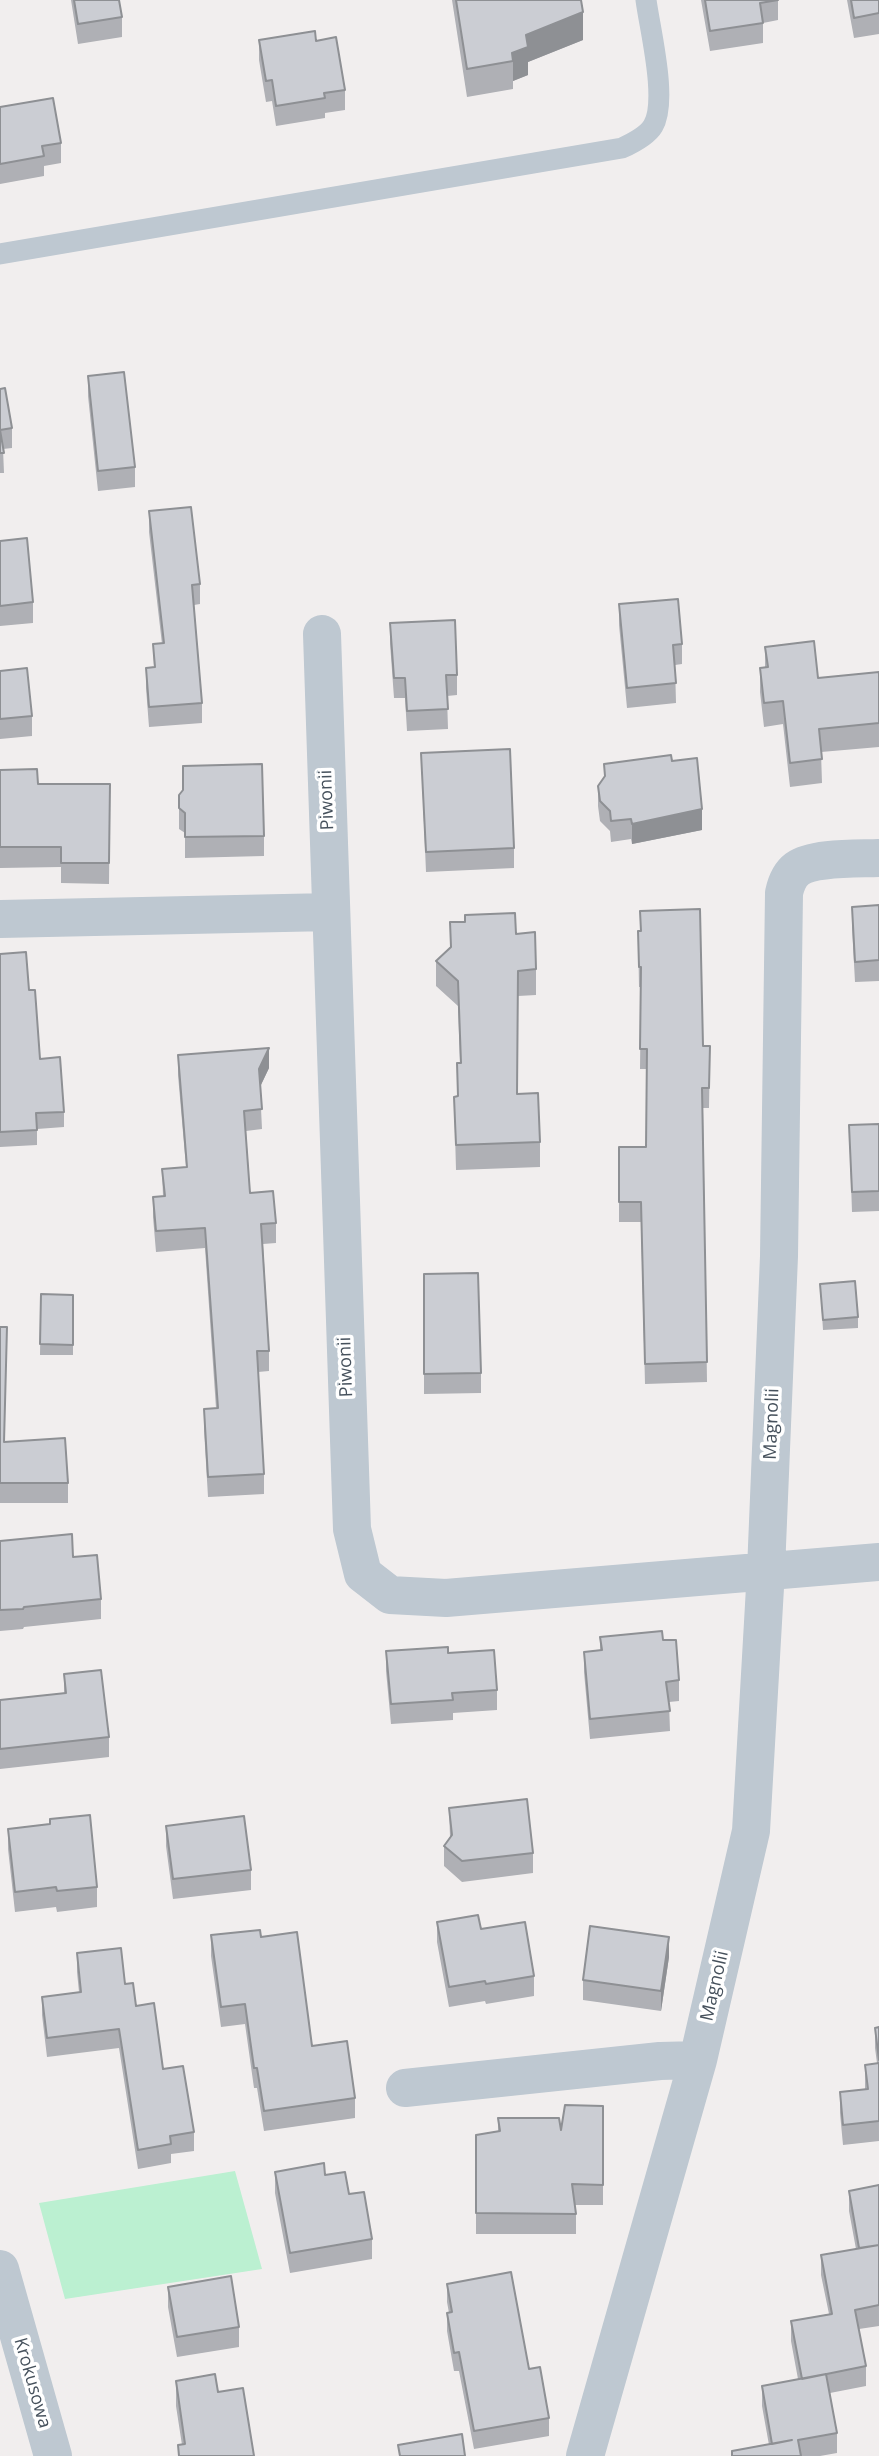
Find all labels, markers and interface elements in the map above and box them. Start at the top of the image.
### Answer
street label: Piwonii [315,770,339,830]
street label: Piwonii [334,1337,358,1397]
street label: Magnolii [760,1388,784,1460]
street label: Magnolii [696,1949,734,2023]
street label: Krokusowa [9,2335,55,2431]

